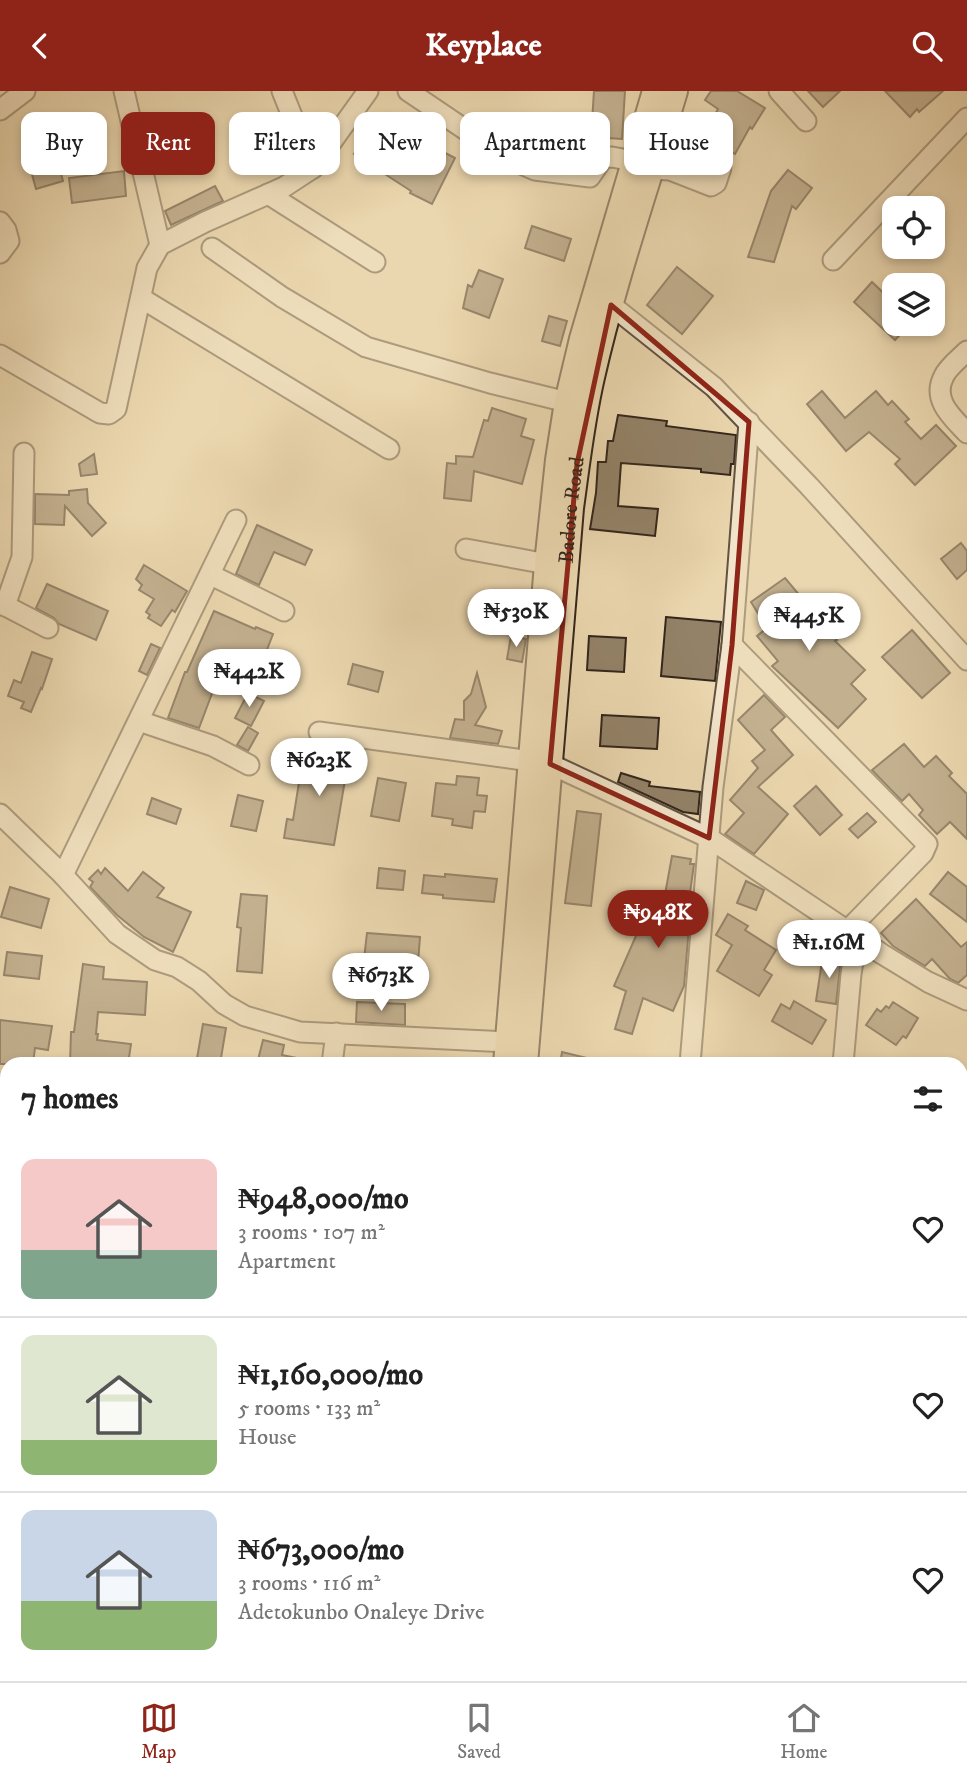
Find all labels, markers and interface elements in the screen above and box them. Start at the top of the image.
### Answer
text: Keyplace [425,26,542,66]
icon: back [21,27,59,65]
icon: search [908,27,946,65]
chip: Buy [21,112,107,175]
chip: Rent [121,112,215,175]
chip: Filters [229,112,340,175]
chip: New [354,112,446,175]
chip: Apartment [460,112,610,175]
chip: House [624,112,733,175]
map controls [882,196,945,336]
button: locate [882,196,945,259]
button: layers [882,273,945,336]
street label: Badore Road [553,455,591,564]
pin: ₦530K [467,589,565,649]
pin: ₦445K [760,594,858,653]
text: ₦530K [483,597,549,626]
text: ₦445K [774,601,844,630]
pin: ₦442K [200,649,298,709]
text: ₦442K [214,657,284,686]
pin: ₦623K [270,739,368,798]
text: ₦623K [287,746,351,775]
pin: ₦948K [609,891,707,950]
text: ₦948K [624,898,693,927]
pin: ₦1.16M [772,921,886,980]
text: ₦1.16M [793,928,865,957]
pin: ₦673K [332,953,430,1013]
text: ₦673K [348,961,414,990]
icon: filters [909,1080,947,1118]
text: 7 homes [21,1081,118,1118]
text: ₦948,000/mo [238,1181,409,1218]
icon: home [77,1187,161,1271]
icon: heart [909,1210,947,1248]
text: 3 rooms · 107 m² [238,1218,385,1247]
text: Apartment [238,1247,336,1276]
text: ₦1,160,000/mo [238,1357,423,1394]
icon: home [77,1363,161,1447]
icon: heart [909,1386,947,1424]
text: 5 rooms · 133 m² [238,1394,380,1423]
text: House [238,1423,296,1452]
text: ₦673,000/mo [238,1532,404,1569]
icon: home [77,1538,161,1622]
icon: heart [909,1561,947,1599]
text: 3 rooms · 116 m² [238,1569,381,1598]
text: Adetokunbo Onaleye Drive [238,1598,484,1627]
tab: Map [140,1699,178,1764]
tab: Saved [457,1699,501,1764]
tab: Home [780,1699,827,1764]

